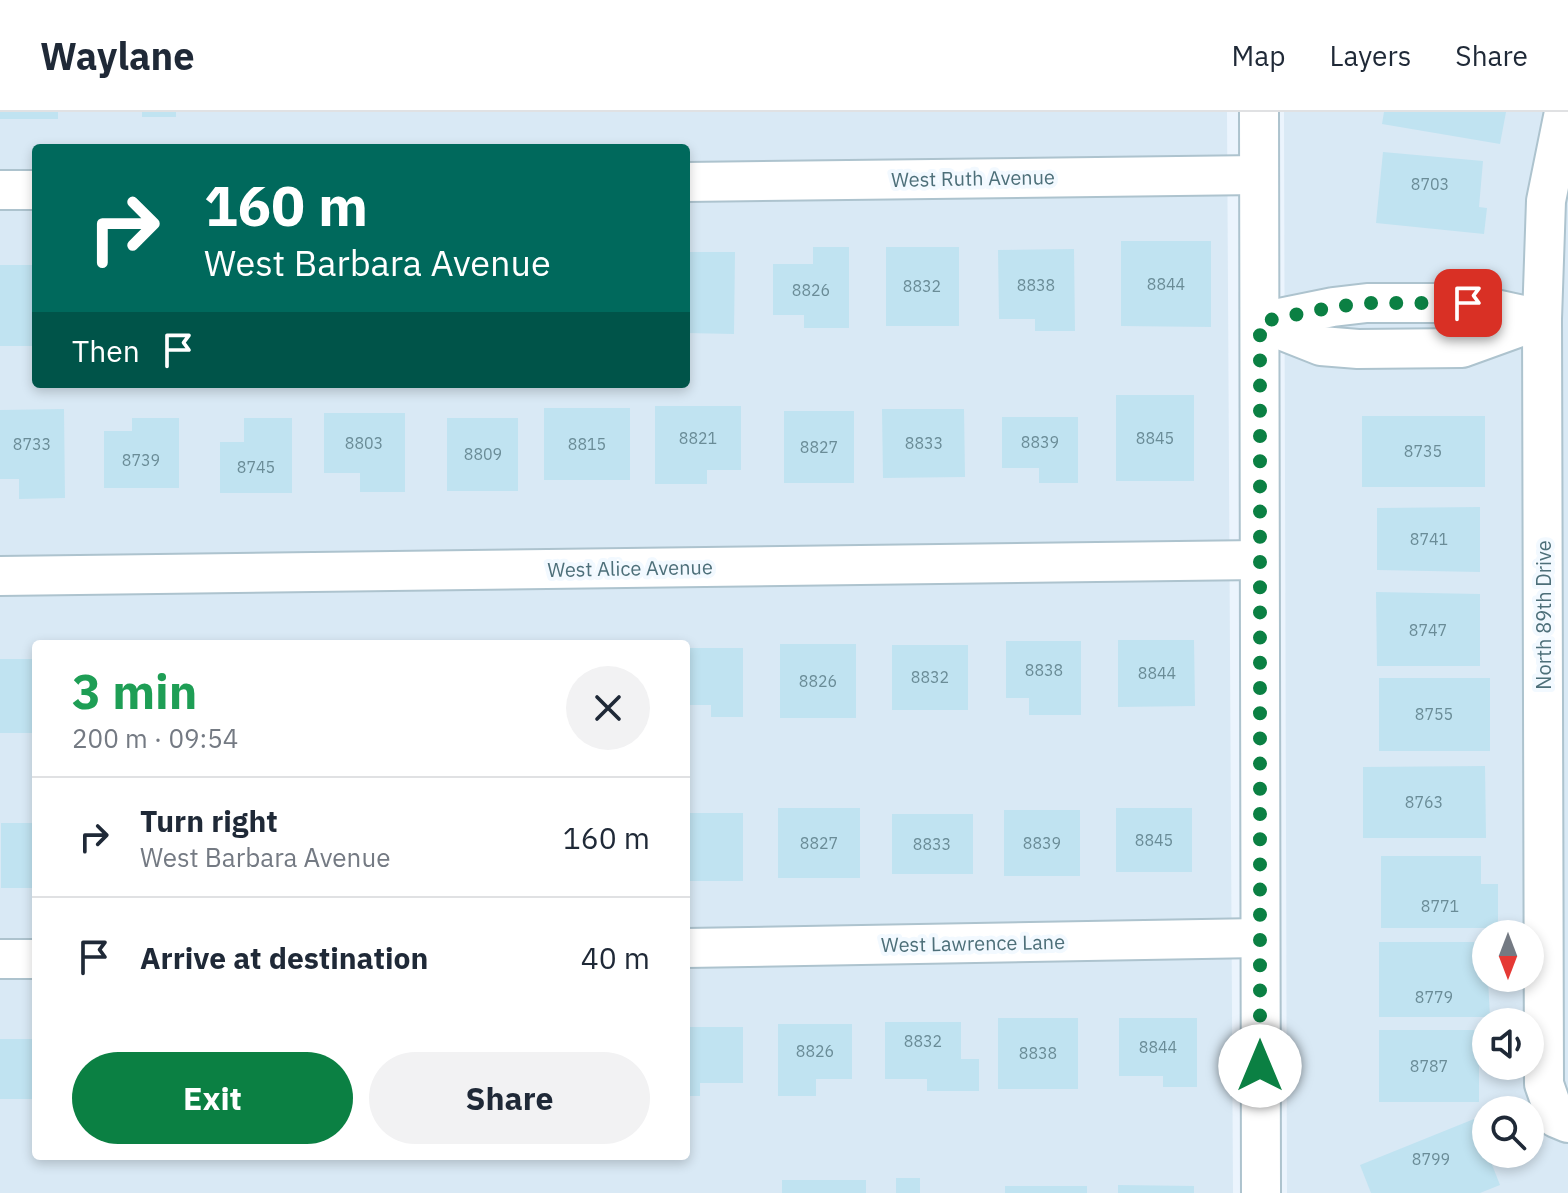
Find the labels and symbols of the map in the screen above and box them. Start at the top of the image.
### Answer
street label: West Ruth Avenue [891,163,1055,193]
house number: 8703 [1411,174,1449,194]
pin [1434,269,1502,337]
house number: 8844 [1147,274,1185,294]
house number: 8838 [1017,275,1055,295]
house number: 8832 [903,276,941,296]
house number: 8826 [792,280,830,300]
house number: 8821 [679,428,717,448]
house number: 8845 [1136,428,1174,448]
house number: 8839 [1021,432,1059,452]
house number: 8803 [345,433,383,453]
house number: 8833 [905,433,943,453]
house number: 8733 [13,434,51,454]
house number: 8815 [568,434,606,454]
house number: 8827 [800,437,838,457]
house number: 8735 [1404,441,1442,461]
house number: 8809 [464,444,502,464]
house number: 8739 [122,450,160,470]
house number: 8745 [237,457,275,477]
house number: 8741 [1410,529,1448,549]
street label: North 89th Drive [1530,540,1557,690]
street label: West Alice Avenue [547,553,713,583]
house number: 8747 [1409,620,1447,640]
house number: 8838 [1025,660,1063,680]
house number: 8844 [1138,663,1176,683]
house number: 8832 [911,667,949,687]
house number: 8826 [799,671,837,691]
house number: 8755 [1415,704,1453,724]
house number: 8763 [1405,792,1443,812]
house number: 8845 [1135,830,1173,850]
house number: 8827 [800,833,838,853]
house number: 8839 [1023,833,1061,853]
house number: 8833 [913,834,951,854]
house number: 8771 [1421,896,1459,916]
north arrow [1472,920,1544,992]
street label: West Lawrence Lane [881,928,1065,958]
house number: 8779 [1415,987,1453,1007]
position arrow [1218,1024,1302,1108]
house number: 8832 [904,1031,942,1051]
house number: 8844 [1139,1037,1177,1057]
house number: 8826 [796,1041,834,1061]
house number: 8838 [1019,1043,1057,1063]
house number: 8787 [1410,1056,1448,1076]
house number: 8799 [1412,1149,1450,1169]

